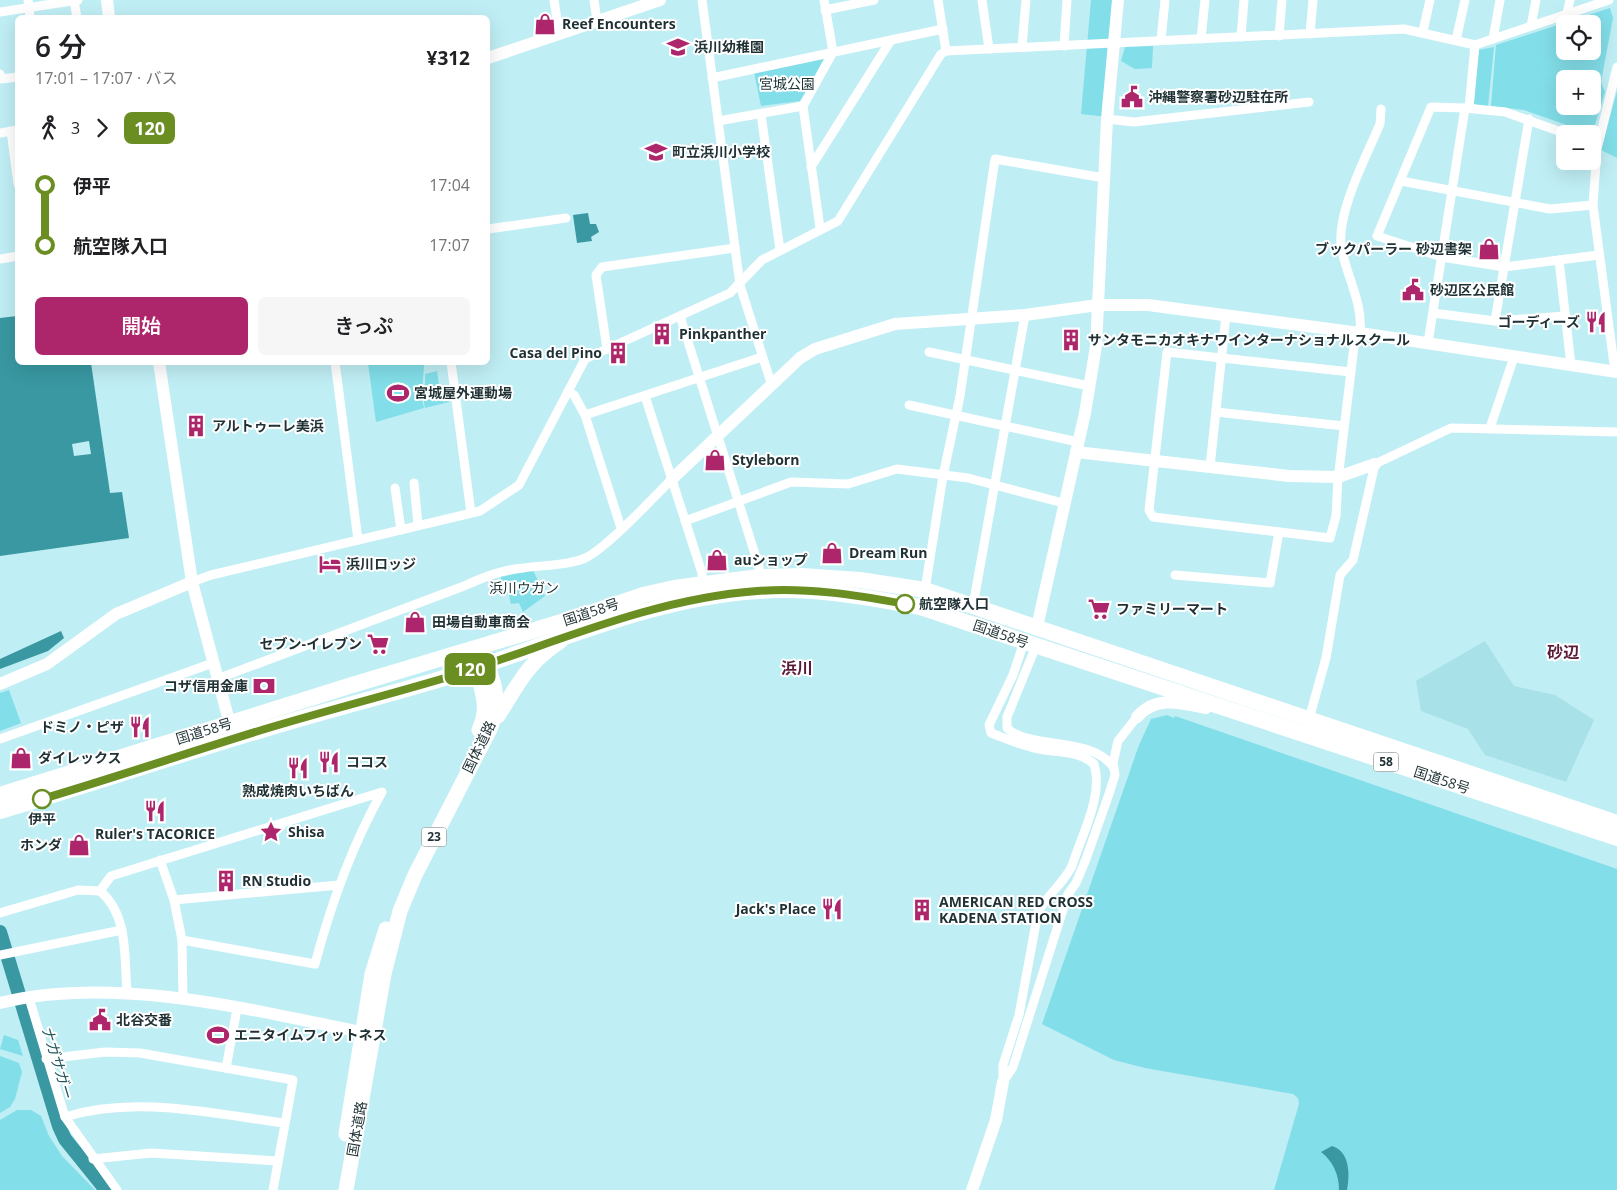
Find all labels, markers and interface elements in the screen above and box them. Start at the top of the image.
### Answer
shop icon: Reef Encounters [532,11,558,37]
place label: Reef Encounters [562,14,676,33]
map controls [1556,15,1601,170]
button: locate [1556,15,1601,60]
text: 6 分 [35,27,86,65]
school or university icon: 浜川幼稚園 [665,34,691,60]
place label: 浜川幼稚園 [694,37,764,56]
text: ¥312 [427,45,470,71]
text: 17:01 – 17:07 · バス [35,67,177,89]
button: + [1556,70,1601,115]
park label: 宮城公園 [759,74,815,93]
public building icon: 沖縄警察署砂辺駐在所 [1119,84,1145,110]
place label: 沖縄警察署砂辺駐在所 [1148,87,1288,106]
icon: walk [35,114,63,142]
icon: forward [88,114,116,142]
text: 120 [134,116,165,140]
text: 3 [71,117,80,139]
button: − [1556,125,1601,170]
school or university icon: 町立浜川小学校 [643,139,669,165]
place label: 町立浜川小学校 [672,142,770,161]
text: 伊平 [73,173,111,199]
text: 17:04 [429,174,470,196]
text: 航空隊入口 [73,233,168,259]
text: 17:07 [429,234,470,256]
shop icon: ブックパーラー 砂辺書架 [1476,236,1502,262]
place label: ブックパーラー 砂辺書架 [1315,239,1472,258]
public building icon: 砂辺区公民館 [1400,277,1426,303]
place label: 砂辺区公民館 [1430,280,1514,299]
button: 開始 [35,297,248,355]
button: きっぷ [258,297,470,355]
restaurant icon: ゴーディーズ [1583,309,1609,335]
place label: ゴーディーズ [1498,312,1580,331]
building icon: Pinkpanther [649,321,675,347]
place label: Pinkpanther [679,324,767,343]
building icon: サンタモニカオキナワインターナショナルスクール [1058,327,1084,353]
place label: サンタモニカオキナワインターナショナルスクール [1088,330,1410,349]
building icon: Casa del Pino [605,340,631,366]
place label: Casa del Pino [510,343,602,362]
sports icon: 宮城屋外運動場 [385,380,411,406]
place label: 宮城屋外運動場 [414,383,512,402]
building icon: アルトゥーレ美浜 [183,413,209,439]
place label: アルトゥーレ美浜 [212,416,324,435]
shop icon: Styleborn [702,447,728,473]
place label: Styleborn [732,450,799,469]
shop icon: Dream Run [819,540,845,566]
place label: Dream Run [849,543,927,562]
shop icon: auショップ [704,547,730,573]
place label: auショップ [734,550,808,569]
hotel icon: 浜川ロッジ [317,551,343,577]
place label: 浜川ロッジ [346,554,416,573]
park label: 浜川ウガン [489,578,559,597]
street label: 国道58号 [560,594,621,630]
marker: 航空隊入口 [895,594,915,614]
place label: 航空隊入口 [919,594,989,613]
supermarket icon: ファミリーマート [1086,596,1112,622]
place label: ファミリーマート [1116,599,1228,618]
shop icon: 田場自動車商会 [402,609,428,635]
place label: 田場自動車商会 [432,612,530,631]
street label: 国道58号 [971,615,1032,652]
supermarket icon: セブン-イレブン [365,631,391,657]
place label: セブン-イレブン [259,634,362,653]
district label: 砂辺 [1547,641,1580,663]
line badge: 120 [441,653,499,685]
text: 120 [455,657,485,681]
district label: 浜川 [781,657,813,679]
bank icon: コザ信用金庫 [251,673,277,699]
place label: コザ信用金庫 [164,676,248,695]
street label: 国道58号 [173,713,234,748]
restaurant icon: ドミノ・ピザ [127,714,153,740]
place label: ドミノ・ピザ [40,717,124,736]
street label: 国体道路 [458,717,499,776]
shop icon: ダイレックス [8,745,34,771]
place label: ダイレックス [38,748,122,767]
restaurant icon: ココス [316,749,342,775]
place label: ココス [346,752,388,771]
road number: 58 [1374,752,1398,772]
restaurant icon: 熟成焼肉いちばん [285,755,311,781]
street label: 国道58号 [1412,762,1473,798]
place label: 熟成焼肉いちばん [242,781,354,800]
marker: 伊平 [32,789,52,809]
restaurant icon: Ruler's TACORICE [142,798,168,824]
place label: 伊平 [28,809,56,828]
place icon: Shisa [258,819,284,845]
place label: Shisa [288,822,325,841]
place label: Ruler's TACORICE [95,824,215,843]
road number: 23 [422,828,446,846]
shop icon: ホンダ [66,832,92,858]
place label: ホンダ [20,835,62,854]
building icon: RN Studio [213,868,239,894]
place label: RN Studio [242,871,311,890]
place label: AMERICAN RED CROSS KADENA STATION [939,892,1093,927]
restaurant icon: Jack's Place [819,896,845,922]
building icon: AMERICAN RED CROSS KADENA STATION [909,897,935,923]
place label: Jack's Place [734,899,816,918]
public building icon: 北谷交番 [87,1007,113,1033]
place label: 北谷交番 [116,1010,172,1029]
sports icon: エニタイムフィットネス [205,1022,231,1048]
water label: ナガサガー [37,1023,79,1101]
place label: エニタイムフィットネス [234,1025,387,1044]
street label: 国体道路 [342,1100,371,1158]

